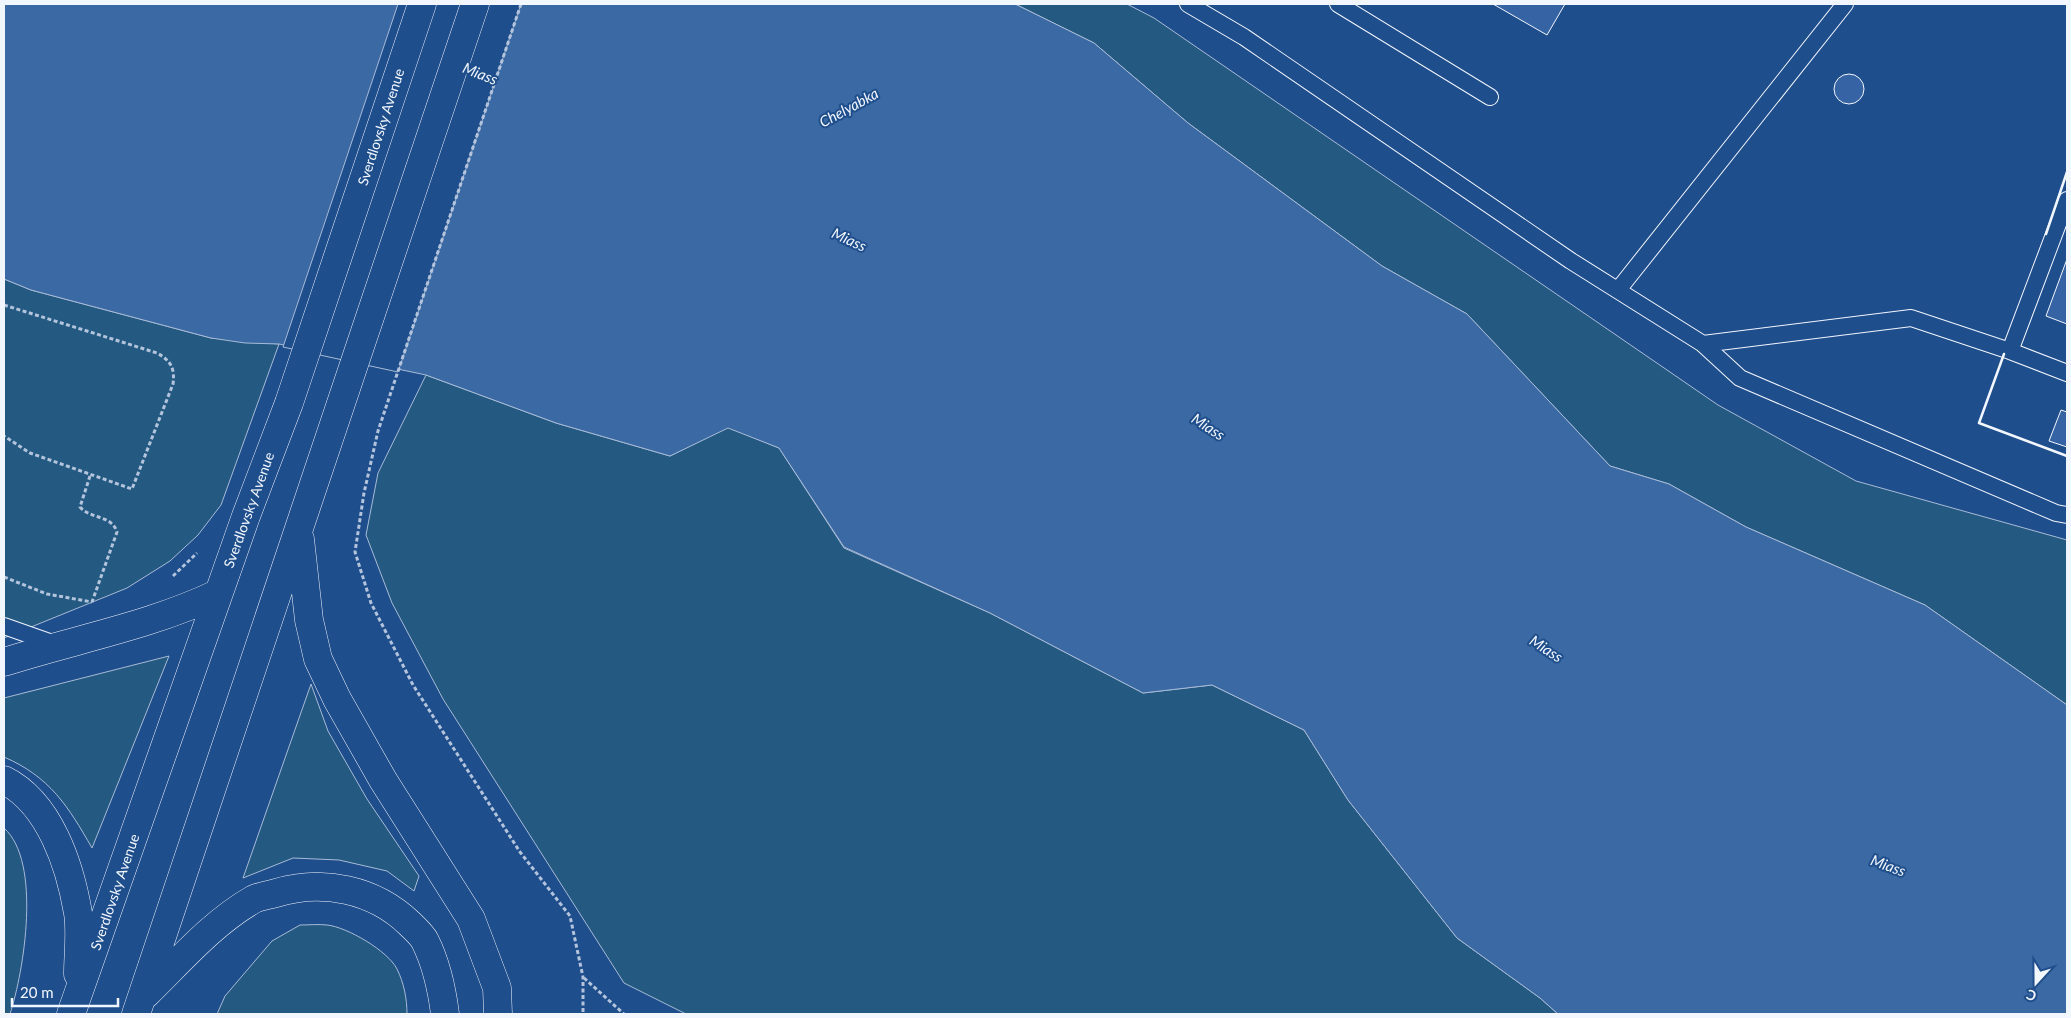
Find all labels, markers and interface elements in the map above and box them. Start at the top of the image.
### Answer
water label: Miass [460,58,500,88]
street label: Sverdlovsky Avenue [354,66,407,187]
water label: Chelyabka [816,83,882,131]
water label: Miass [829,223,870,255]
water label: Miass [1189,409,1229,444]
street label: Sverdlovsky Avenue [220,450,277,570]
water label: Miass [1527,631,1567,666]
street label: Sverdlovsky Avenue [87,831,142,952]
water label: Miass [1868,850,1908,880]
north arrow [2011,958,2061,1008]
scale bar [12,976,119,1008]
text: 20 m [20,983,54,1001]
text: С [2023,986,2039,1005]

